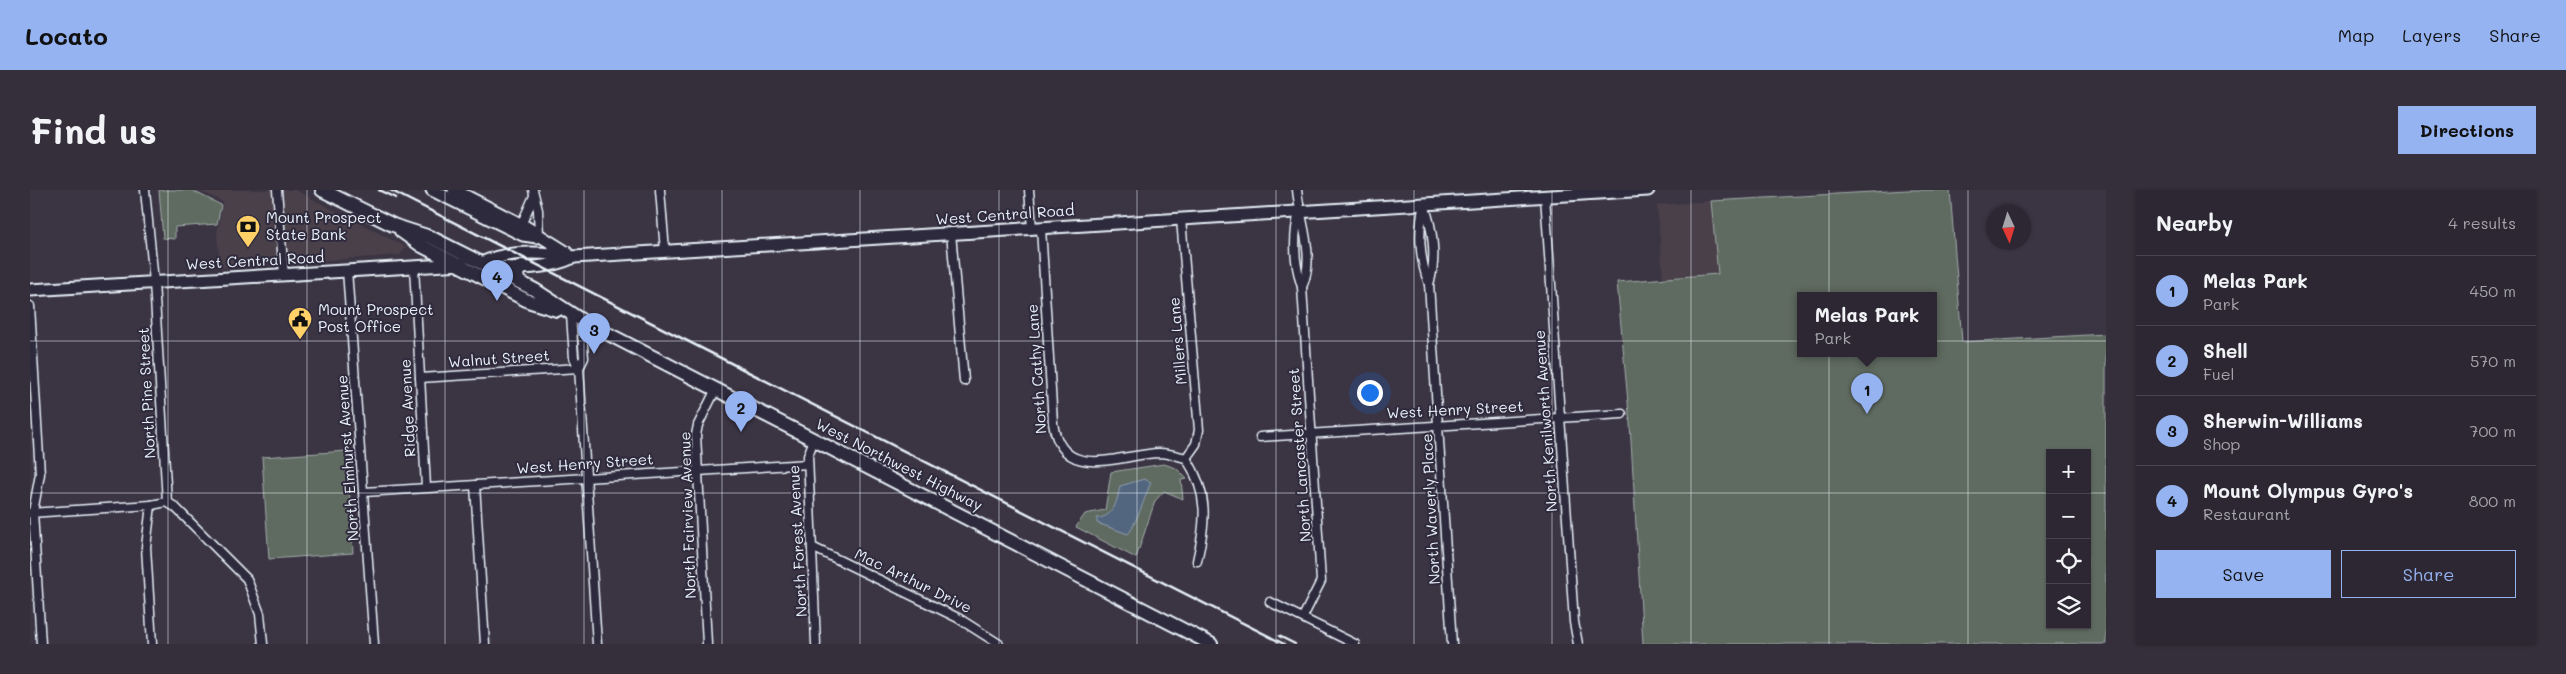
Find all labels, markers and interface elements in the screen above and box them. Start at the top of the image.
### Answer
text: Locato [25,20,108,51]
text: Map [2338,23,2374,47]
text: Layers [2402,23,2461,47]
text: Share [2489,23,2541,47]
button: Directions [2398,106,2536,154]
text: Find us [30,107,157,153]
street label: West Central Road [935,199,1075,229]
north arrow [1986,205,2031,250]
place label: Mount Prospect State Bank [266,207,382,244]
text: Nearby [2156,209,2233,236]
text: 4 results [2448,212,2516,233]
bank icon: Mount Prospect State Bank [235,214,261,248]
street label: West Central Road [185,246,325,274]
pin: 4 [481,260,513,301]
text: Melas Park [2203,268,2308,293]
text: 1 [2168,280,2176,301]
text: 450 m [2470,280,2516,301]
popup [1797,292,1937,357]
text: Park [2203,293,2239,314]
street label: Millers Lane [1163,296,1191,386]
place label: Mount Prospect Post Office [318,299,434,336]
text: Melas Park [1815,302,1919,327]
street label: North Cathy Lane [1021,304,1051,435]
public building icon: Mount Prospect Post Office [287,306,313,340]
pin: 3 [578,313,610,354]
street label: North Pine Street [133,327,159,459]
text: Park [1815,327,1851,348]
street label: North Kenilworth Avenue [1529,329,1561,513]
text: Shell [2203,338,2248,363]
street label: Walnut Street [447,344,550,372]
text: 2 [2168,350,2176,371]
text: 570 m [2470,350,2516,371]
street label: Ridge Avenue [394,358,420,458]
text: Fuel [2203,363,2235,384]
street label: North Lancaster Street [1283,367,1315,543]
pin: 1 [1851,373,1883,414]
street label: North Elmhurst Avenue [331,374,363,542]
your location [1357,380,1383,406]
pin: 2 [725,391,757,432]
street label: West Henry Street [1386,395,1524,423]
text: Sherwin-Williams [2203,408,2363,433]
street label: West Northwest Highway [813,413,986,515]
text: 3 [2167,420,2177,441]
text: 700 m [2469,420,2516,441]
street label: North Fairview Avenue [674,431,700,599]
street label: North Waverly Place [1416,433,1444,585]
text: Shop [2203,433,2240,454]
street label: West Henry Street [516,448,654,478]
map controls [2046,449,2091,629]
button: + [2046,449,2091,494]
street label: North Forest Avenue [783,465,811,617]
text: Mount Olympus Gyro's [2203,478,2413,503]
text: 4 [2167,490,2177,511]
text: 800 m [2469,490,2516,511]
button: − [2046,494,2091,539]
text: Restaurant [2203,503,2291,524]
button: locate [2046,539,2091,584]
street label: Mac Arthur Drive [851,543,975,617]
button: Save [2156,550,2331,598]
button: Share [2341,550,2516,598]
button: layers [2046,584,2091,629]

